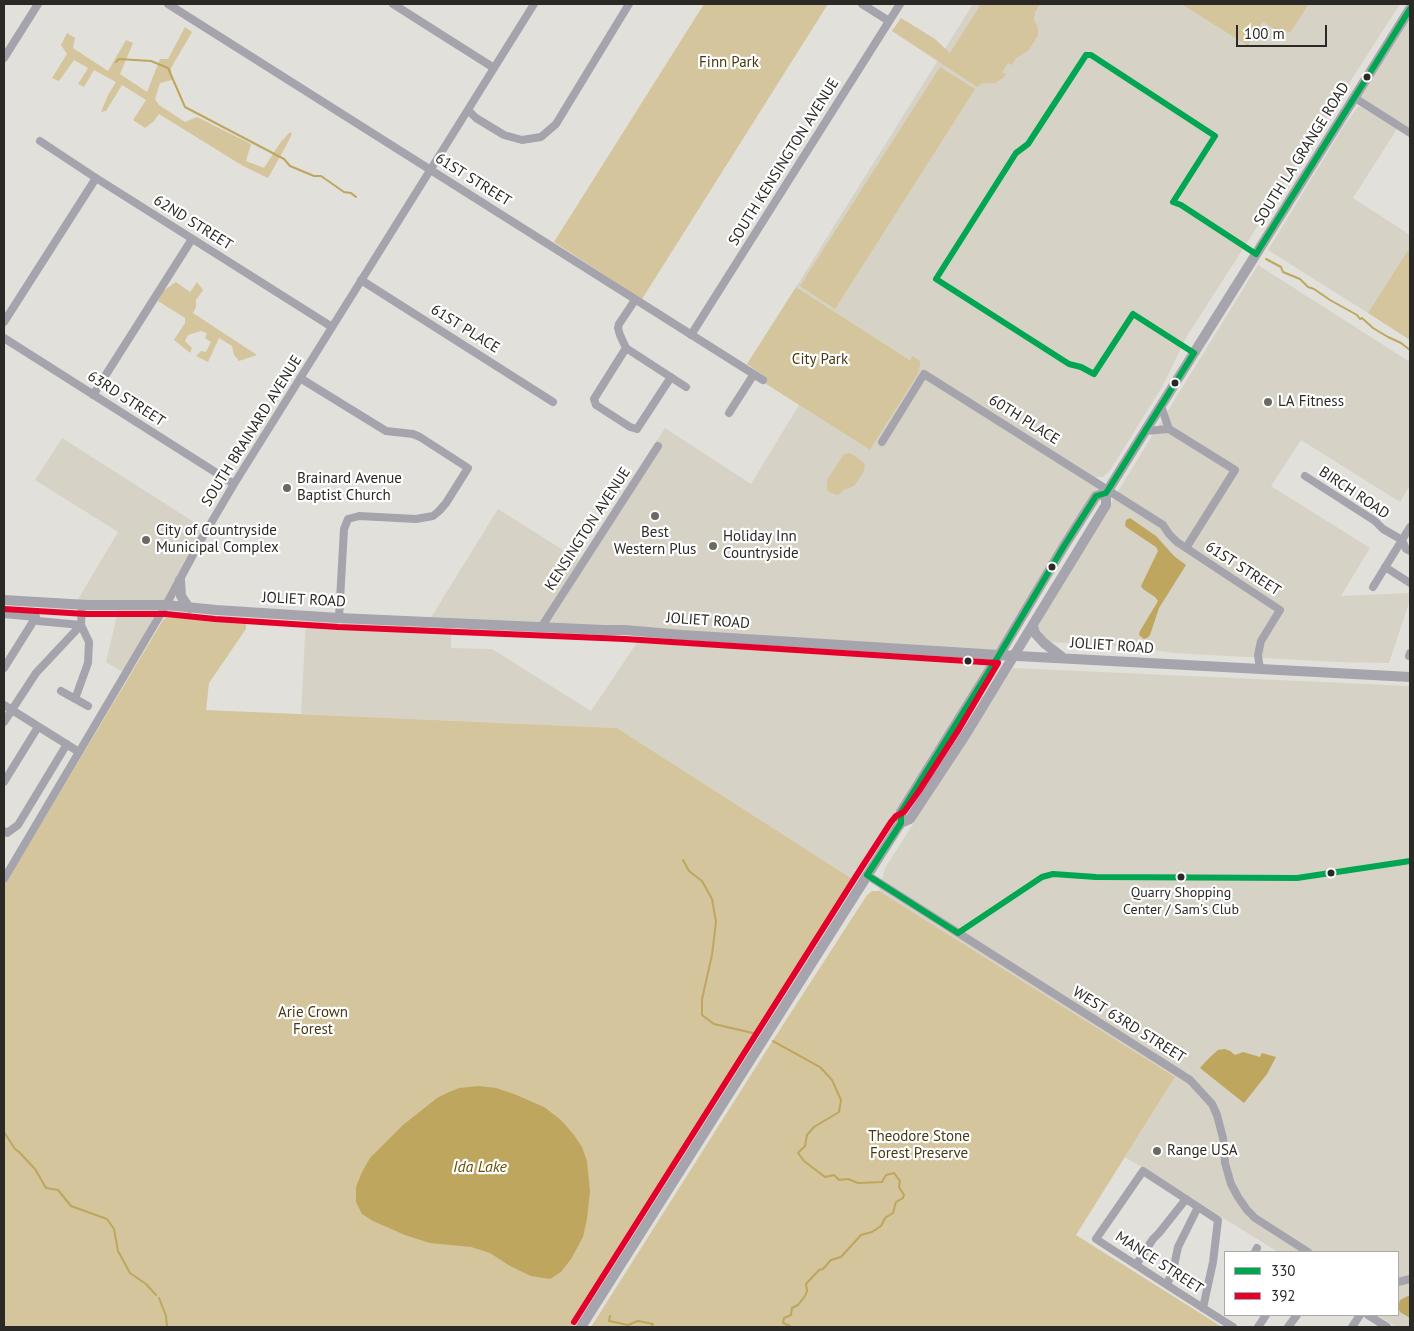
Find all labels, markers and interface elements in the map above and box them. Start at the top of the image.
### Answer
scale bar [1239,15,1330,47]
text: 100 m [1244,24,1285,43]
park label: Finn Park [699,54,759,72]
unlabelled marker [1362,72,1372,82]
street label: SOUTH KENSINGTON AVENUE [725,75,843,249]
street label: SOUTH LA GRANGE ROAD [1250,79,1354,229]
street label: 61ST STREET [432,150,514,210]
street label: 62ND STREET [150,192,236,254]
street label: 61ST PLACE [427,301,503,357]
park label: City Park [792,351,848,369]
street label: SOUTH BRAINARD AVENUE [198,352,306,510]
street label: 63RD STREET [84,367,168,431]
unlabelled marker [1170,378,1180,388]
street label: 60TH PLACE [985,391,1063,449]
place label: LA Fitness [1278,393,1344,411]
marker: LA Fitness [1262,396,1274,408]
street label: BIRCH ROAD [1315,463,1393,523]
street label: KENSINGTON AVENUE [541,464,635,594]
place label: Brainard Avenue Baptist Church [297,470,402,505]
marker: Brainard Avenue Baptist Church [281,482,293,494]
marker: Best Western Plus [649,510,661,522]
place label: City of Countryside Municipal Complex [156,522,279,557]
place label: Best Western Plus [614,524,696,559]
place label: Holiday Inn Countryside [723,528,799,563]
marker: City of Countryside Municipal Complex [140,534,152,546]
street label: 61ST STREET [1202,538,1284,600]
marker: Holiday Inn Countryside [707,540,719,552]
unlabelled marker [1047,562,1057,572]
street label: JOLIET ROAD [262,589,346,611]
street label: JOLIET ROAD [666,609,750,633]
street label: JOLIET ROAD [1070,634,1154,658]
unlabelled marker [963,656,973,666]
unlabelled marker [1326,868,1336,878]
marker: Quarry Shopping Center / Sam's Club [1176,872,1186,882]
place label: Quarry Shopping Center / Sam's Club [1123,885,1239,918]
street label: WEST 63RD STREET [1069,983,1189,1067]
park label: Arie Crown Forest [278,1004,348,1039]
park label: Theodore Stone Forest Preserve [868,1128,970,1163]
place label: Range USA [1167,1142,1238,1160]
marker: Range USA [1151,1145,1163,1157]
water label: Ida Lake [453,1157,507,1177]
street label: MANCE STREET [1112,1228,1206,1298]
legend [1224,1251,1399,1316]
text: 330 [1271,1261,1296,1280]
text: 392 [1271,1286,1296,1305]

